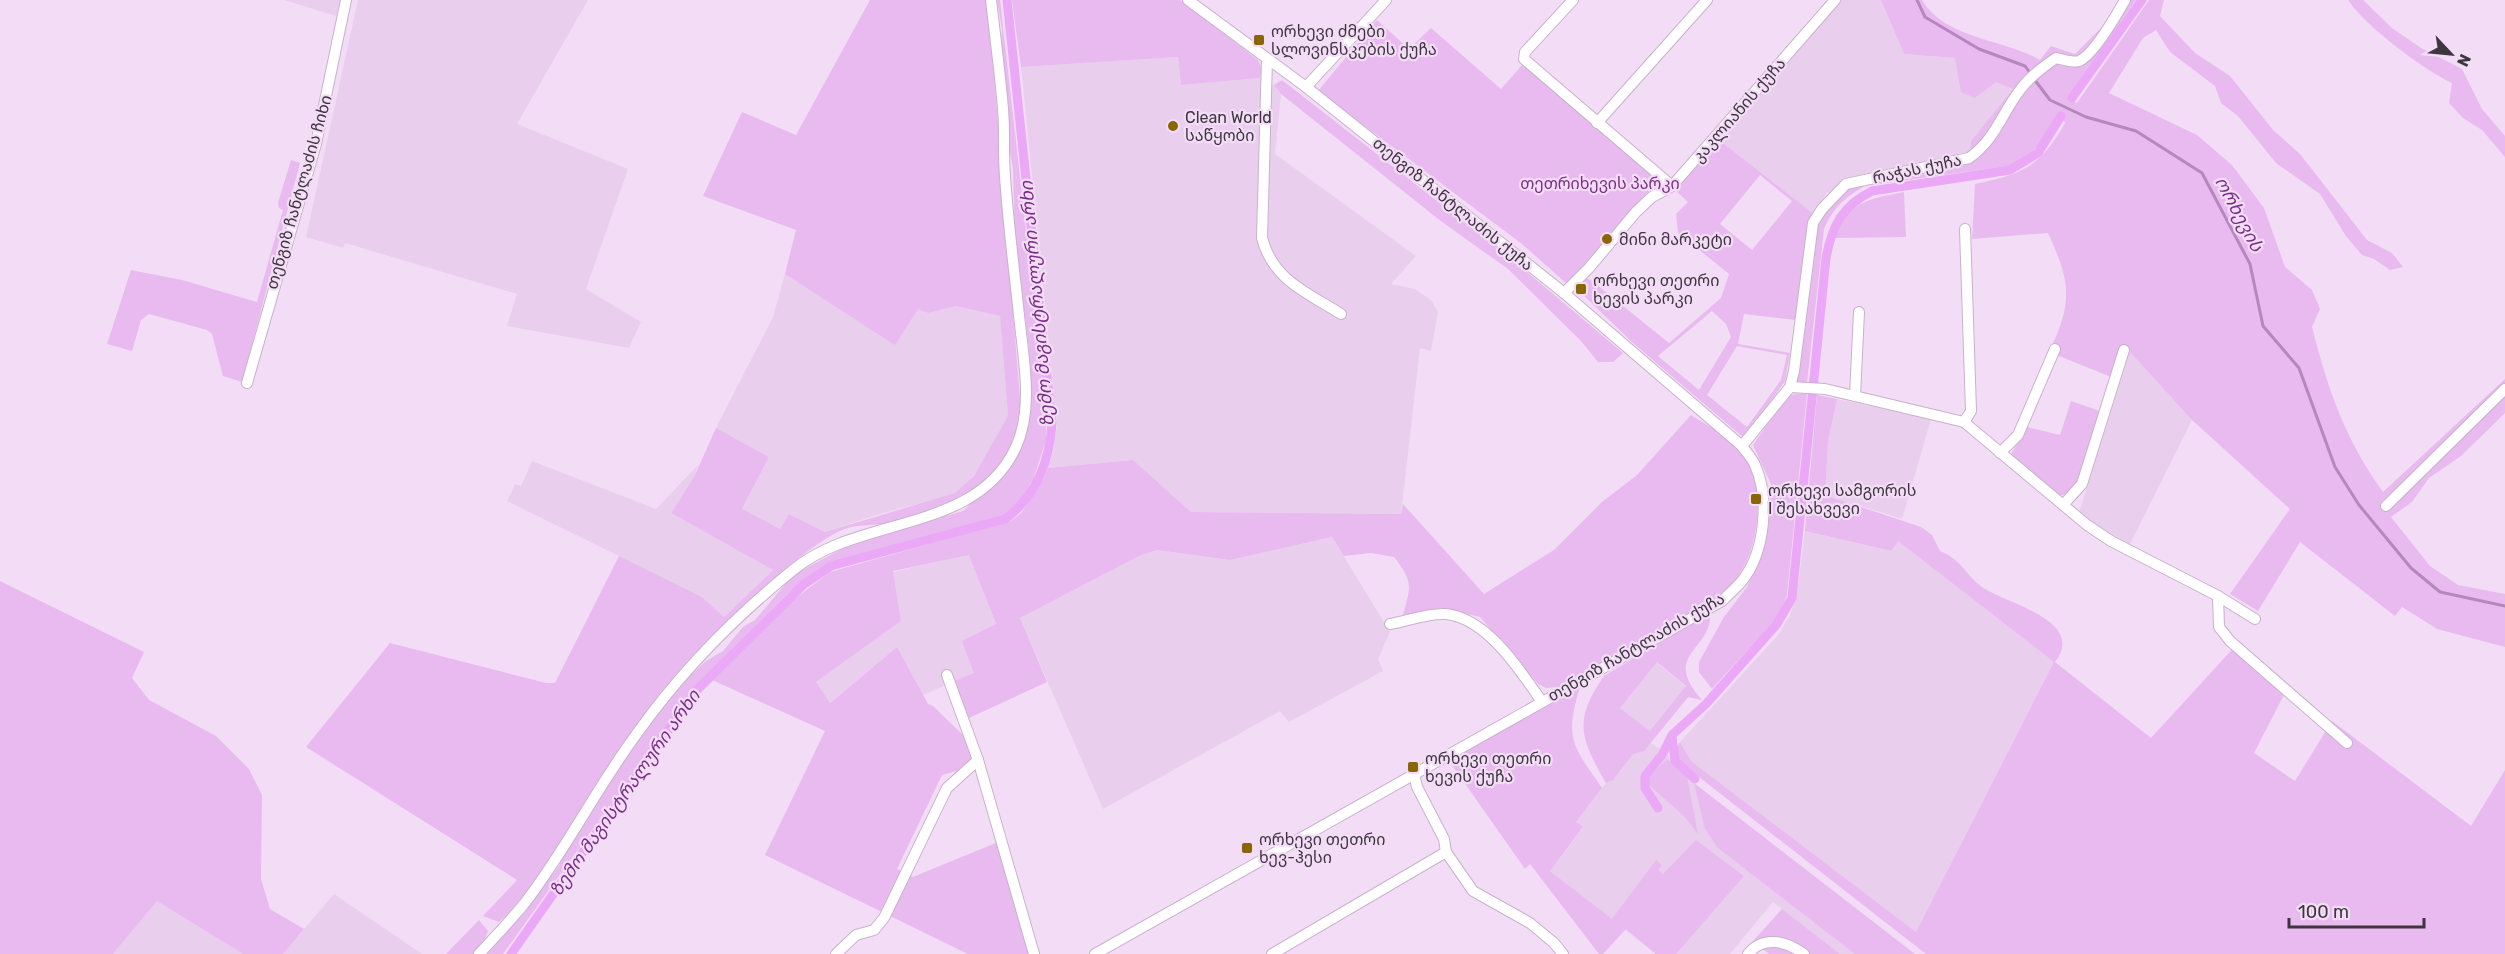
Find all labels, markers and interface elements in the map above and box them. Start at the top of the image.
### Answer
place label: ორხევი ძმები სლოვინსკების ქუჩა [1271,22,1437,60]
north arrow [2421,24,2481,84]
marker: ორხევი ძმები სლოვინსკების ქუჩა [1252,33,1266,47]
text: N [2453,51,2475,70]
street label: კაკლიანის ქუჩა [1688,54,1790,167]
street label: თენგიზ ჩანტლაძის ჩიხი [262,93,337,292]
place label: Clean World საწყობი [1185,108,1272,145]
marker: Clean World საწყობი [1166,119,1180,133]
street label: თენგიზ ჩანტლაძის ქუჩა [1368,133,1537,275]
street label: რაჭას ქუჩა [1871,150,1963,188]
water label: ორხევის [2210,173,2268,256]
park label: თეთრიხევის პარკი [1520,174,1680,193]
water label: ზემო მაგისტრალური არხი [1015,180,1059,428]
place label: მინი მარკეტი [1619,230,1732,249]
marker: მინი მარკეტი [1600,232,1614,246]
place label: ორხევი თეთრი ხევის პარკი [1593,271,1719,308]
marker: ორხევი თეთრი ხევის პარკი [1574,282,1588,296]
place label: ორხევი სამგორის I შესახვევი [1768,481,1916,518]
marker: ორხევი სამგორის I შესახვევი [1749,492,1763,506]
street label: თენგიზ ჩანტლაძის ქუჩა [1544,589,1728,706]
water label: ზემო მაგისტრალური არხი [545,685,705,900]
place label: ორხევი თეთრი ხევის ქუჩა [1425,749,1551,786]
marker: ორხევი თეთრი ხევის ქუჩა [1406,760,1420,774]
place label: ორხევი თეთრი ხევ-ჰესი [1259,830,1385,867]
marker: ორხევი თეთრი ხევ-ჰესი [1240,841,1254,855]
scale bar [2289,891,2424,929]
text: 100 m [2298,901,2349,923]

